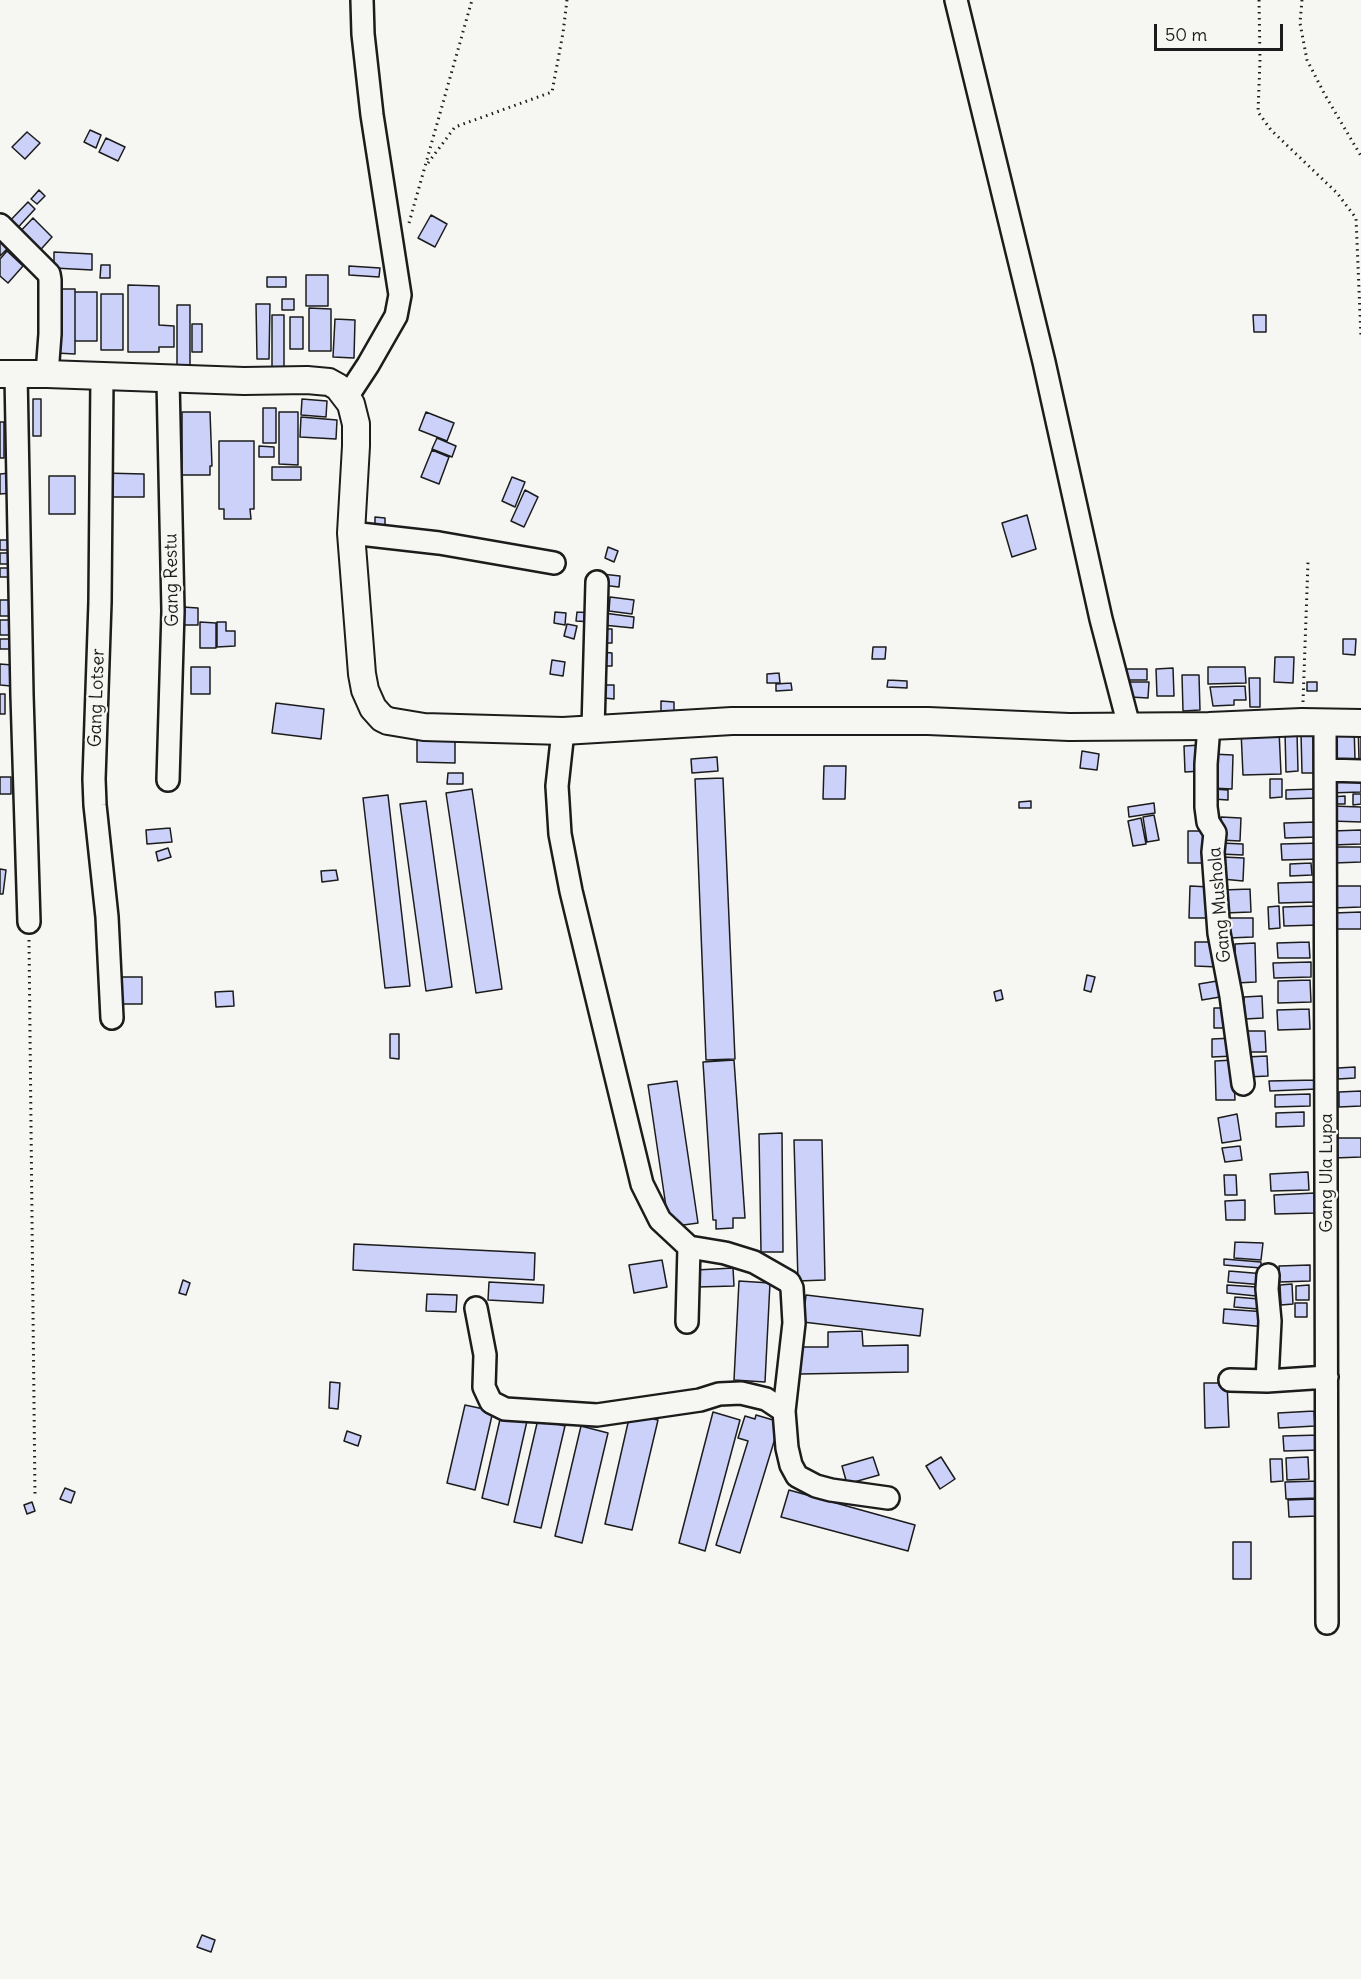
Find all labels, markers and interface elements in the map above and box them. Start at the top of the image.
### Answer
scale bar [1157,12,1286,50]
text: 50 m [1165,23,1207,46]
street label: Gang Restu [160,533,184,627]
street label: Gang Lotser [84,648,110,748]
street label: Gang Mushola [1204,846,1236,964]
street label: Gang Ula Lupa [1316,1113,1338,1233]

